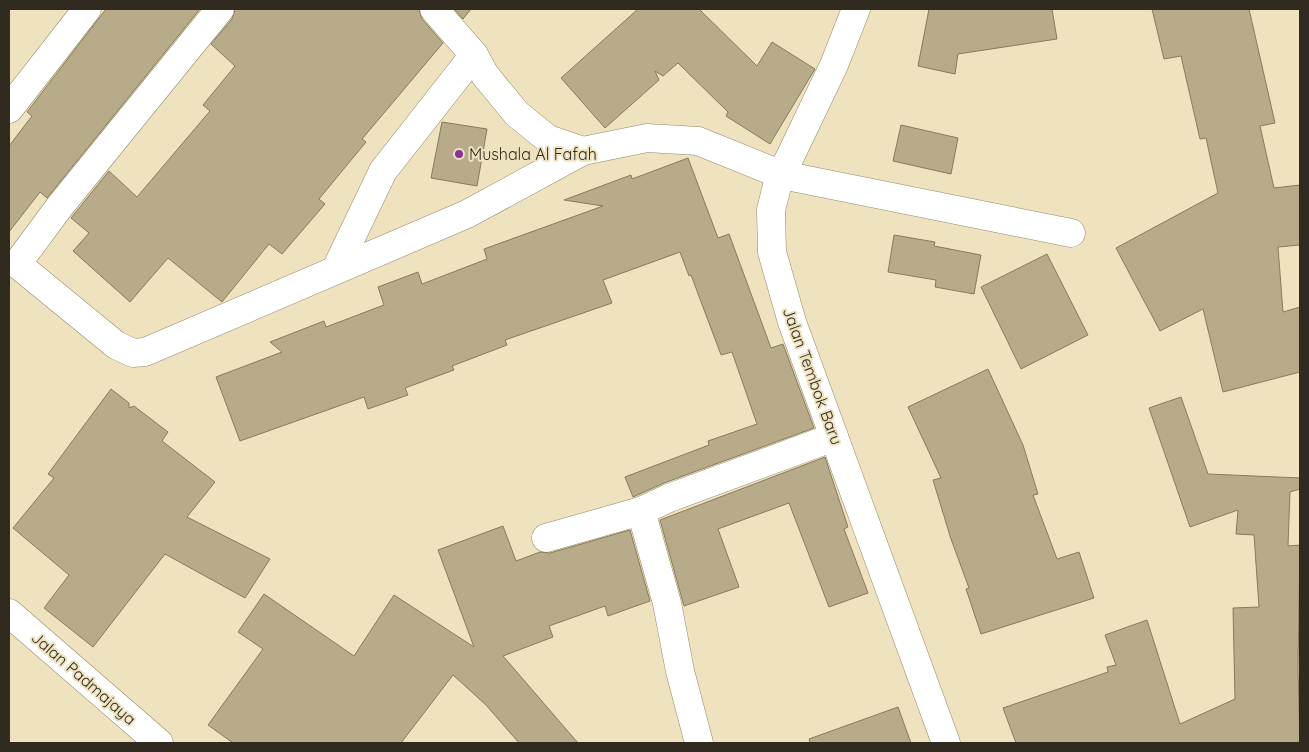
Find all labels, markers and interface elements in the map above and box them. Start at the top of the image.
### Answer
place label: Mushala Al Fafah [469,144,597,164]
marker: Mushala Al Fafah [453,148,465,160]
street label: Jalan Tembok Baru [779,305,847,447]
street label: Jalan Padmajaya [28,627,140,729]

